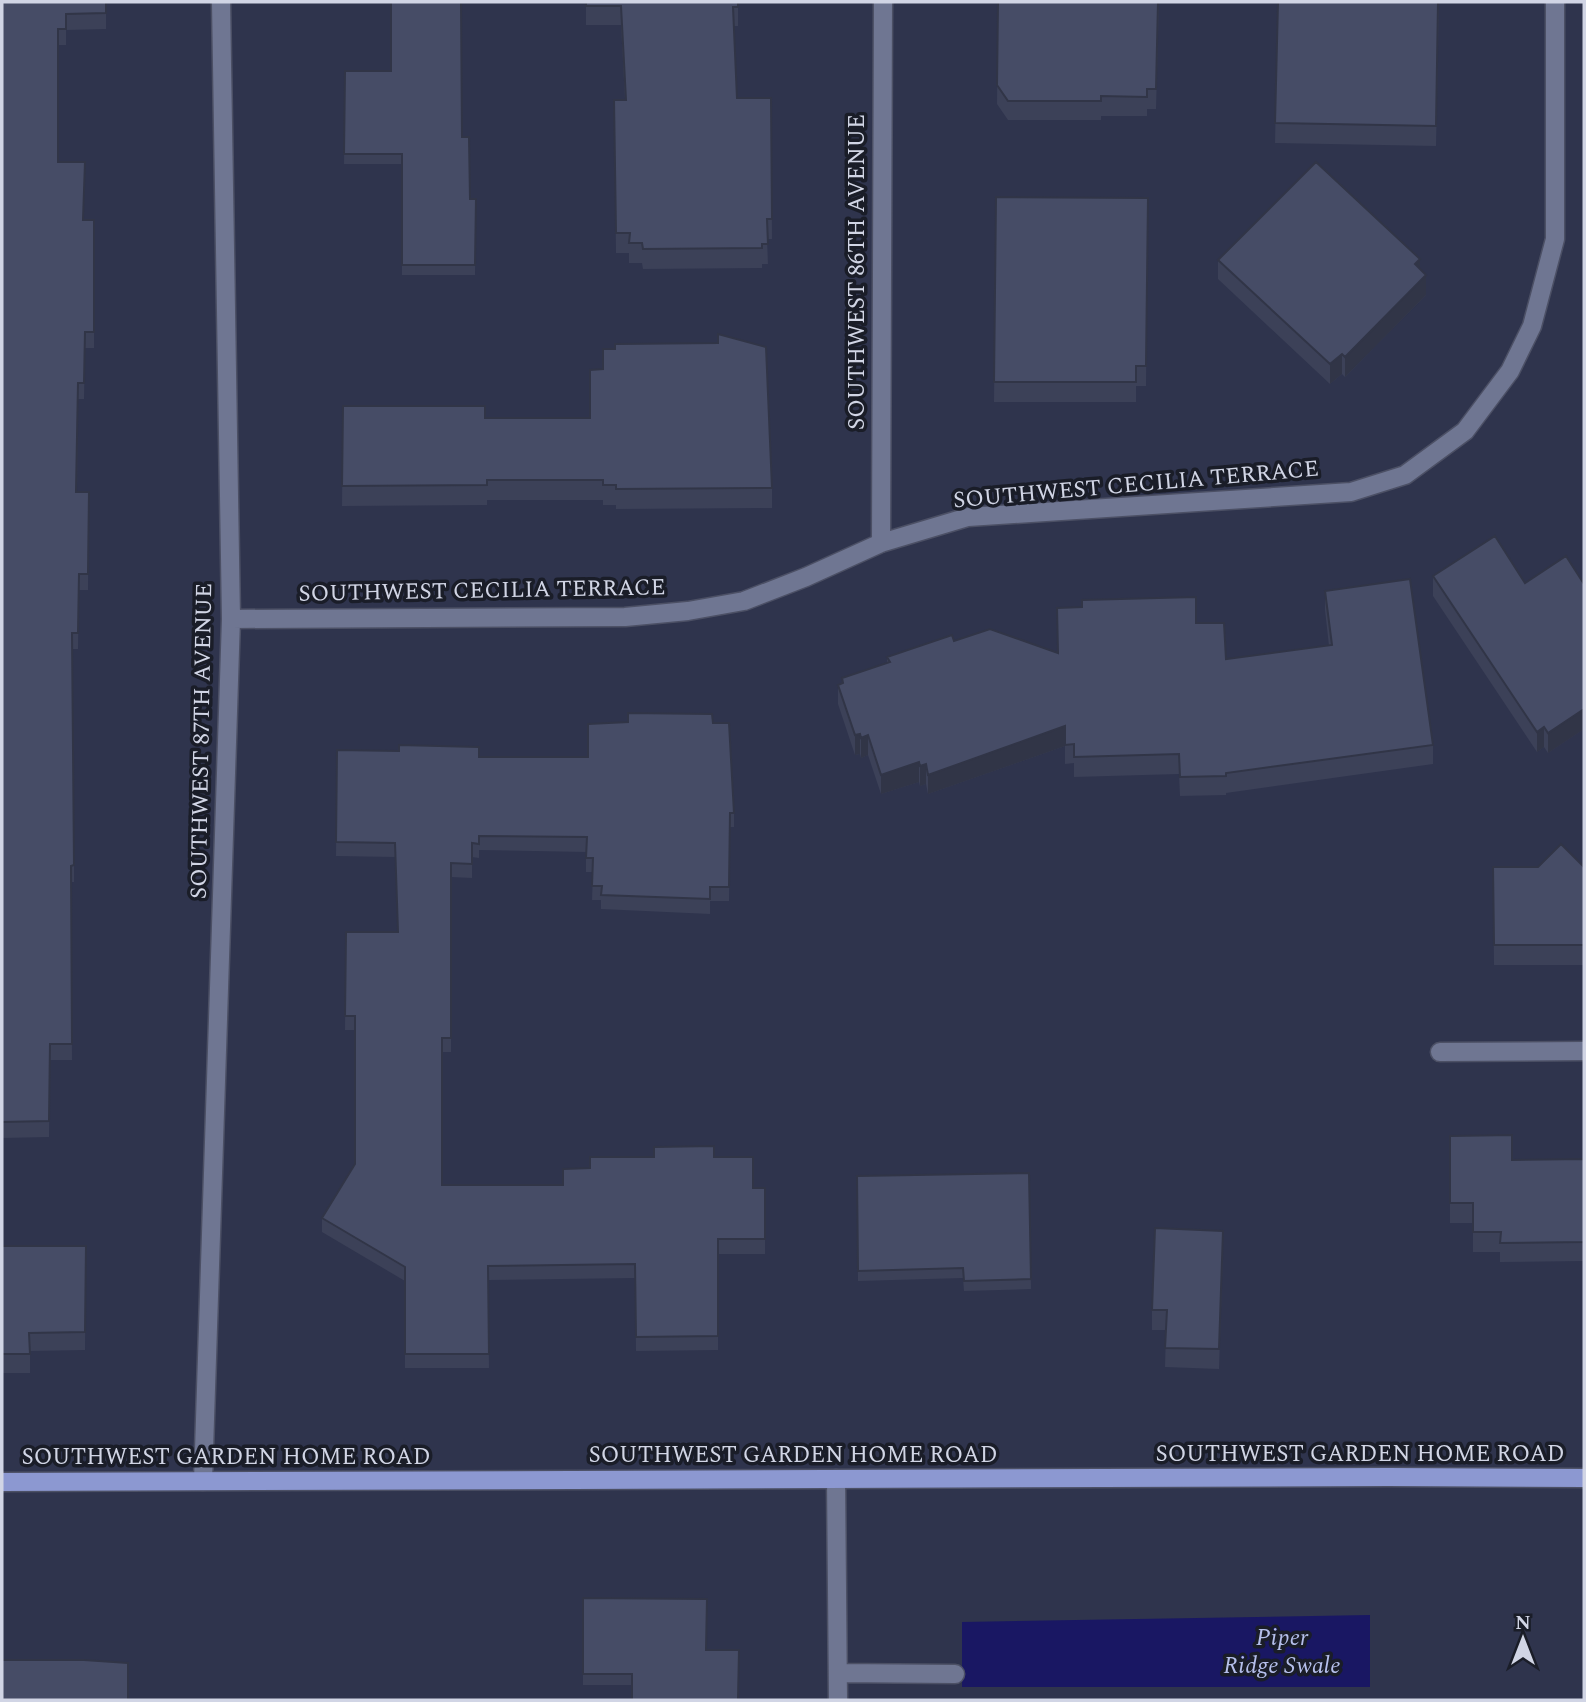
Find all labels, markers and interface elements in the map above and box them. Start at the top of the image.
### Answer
street label: SOUTHWEST 86TH AVENUE [840,114,875,430]
street label: SOUTHWEST CECILIA TERRACE [952,452,1320,518]
street label: SOUTHWEST CECILIA TERRACE [298,570,666,612]
street label: SOUTHWEST 87TH AVENUE [182,583,222,899]
street label: SOUTHWEST GARDEN HOME ROAD [1156,1437,1564,1472]
street label: SOUTHWEST GARDEN HOME ROAD [589,1438,997,1473]
street label: SOUTHWEST GARDEN HOME ROAD [22,1440,430,1475]
north arrow [1488,1604,1558,1674]
text: N [1515,1609,1531,1638]
water label: Piper Ridge Swale [1223,1620,1341,1684]

